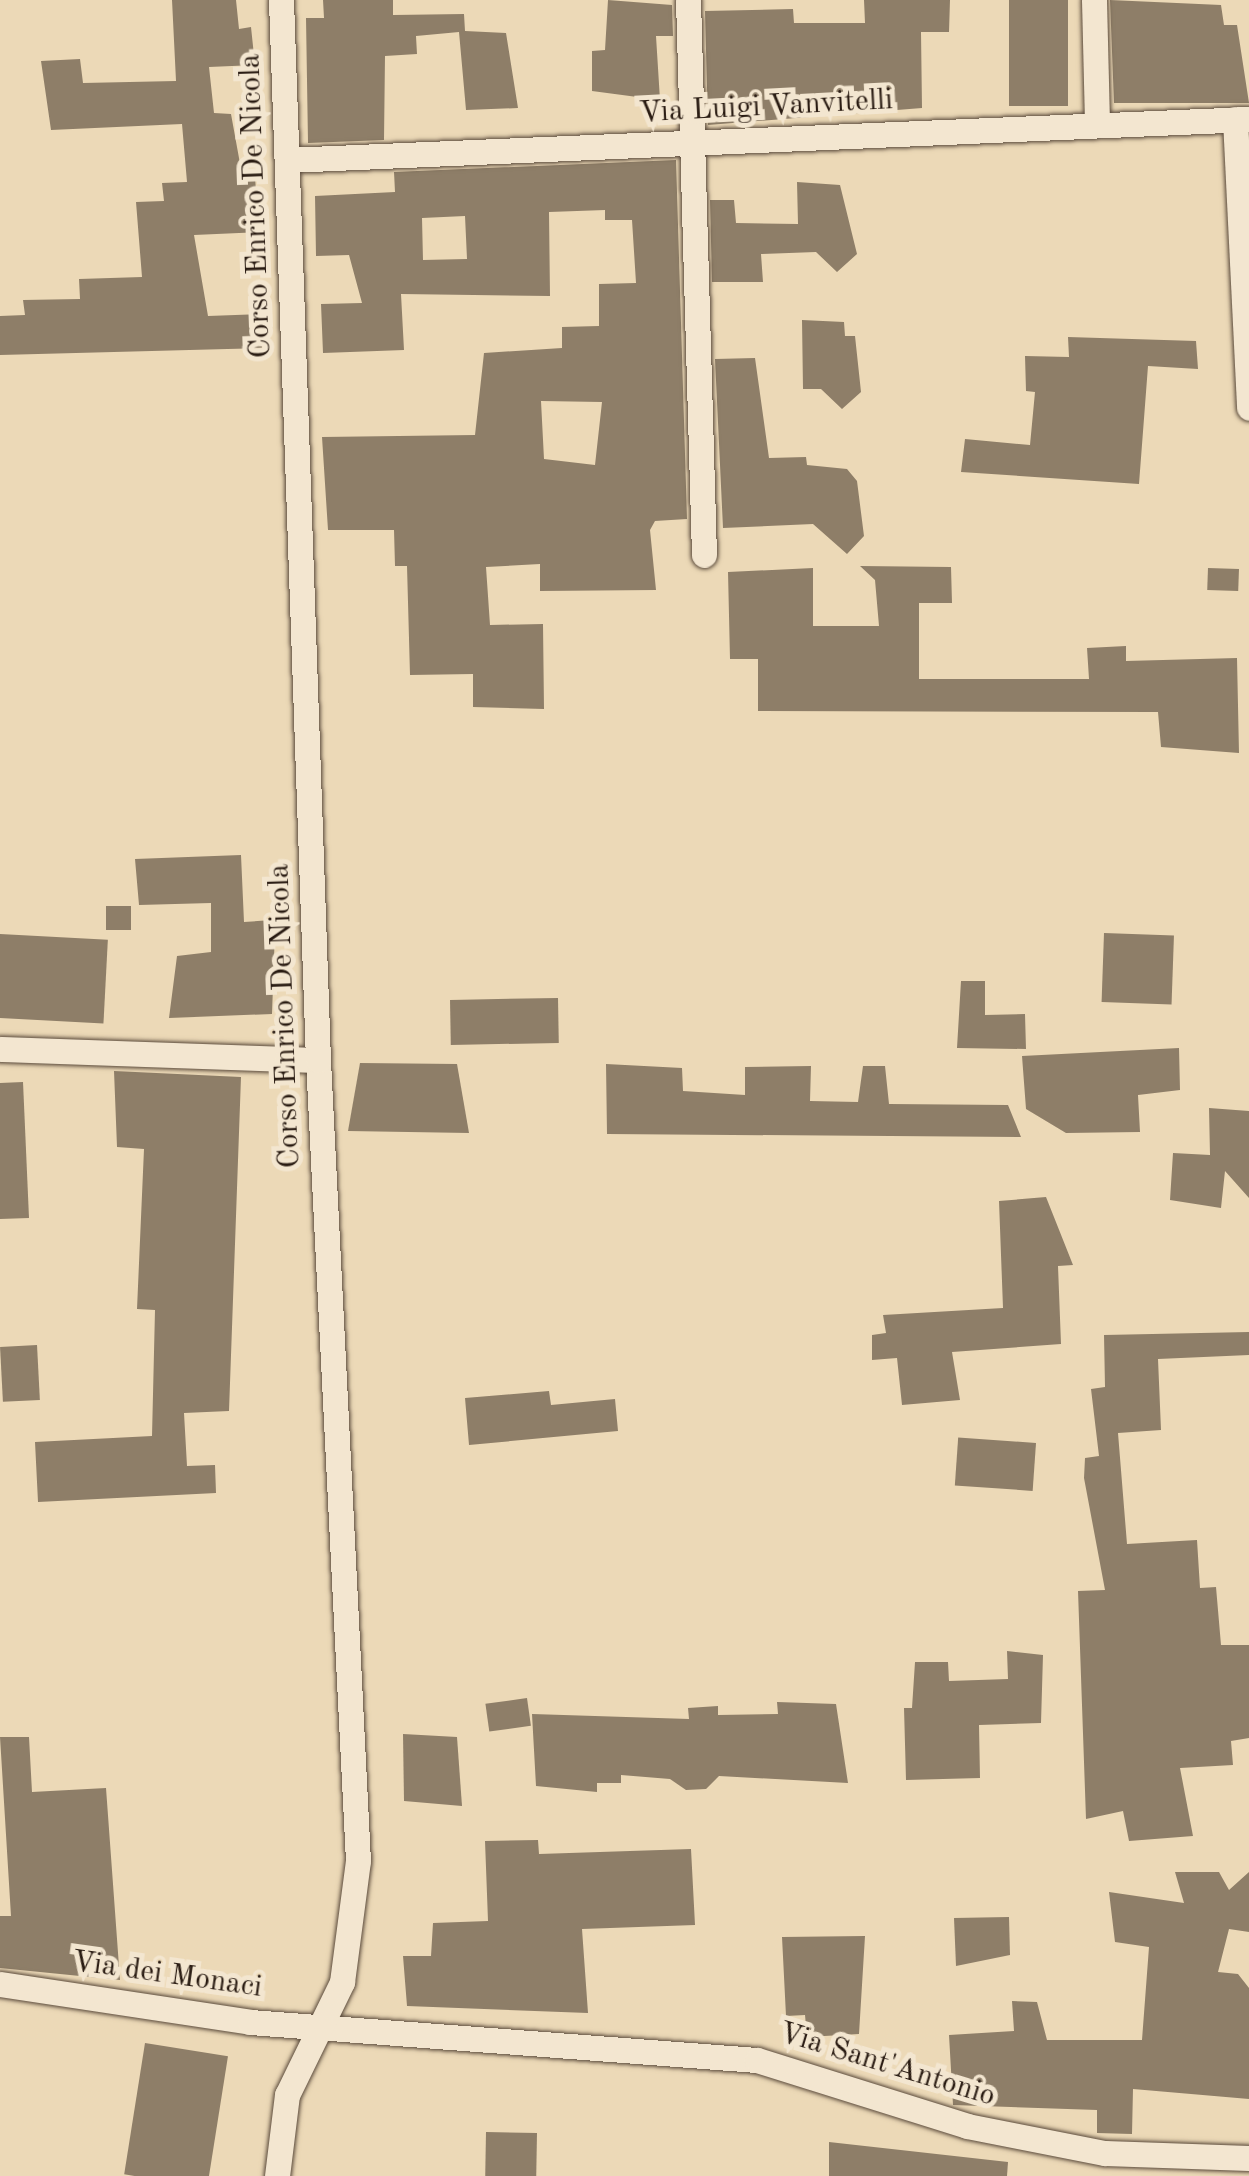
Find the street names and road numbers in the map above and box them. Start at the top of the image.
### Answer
street label: Corso Enrico De Nicola [233,53,279,359]
street label: Via Luigi Vanvitelli [638,82,894,132]
street label: Corso Enrico De Nicola [262,863,308,1169]
street label: Via dei Monaci [70,1944,264,2006]
street label: Via Sant'Antonio [775,2015,999,2115]

